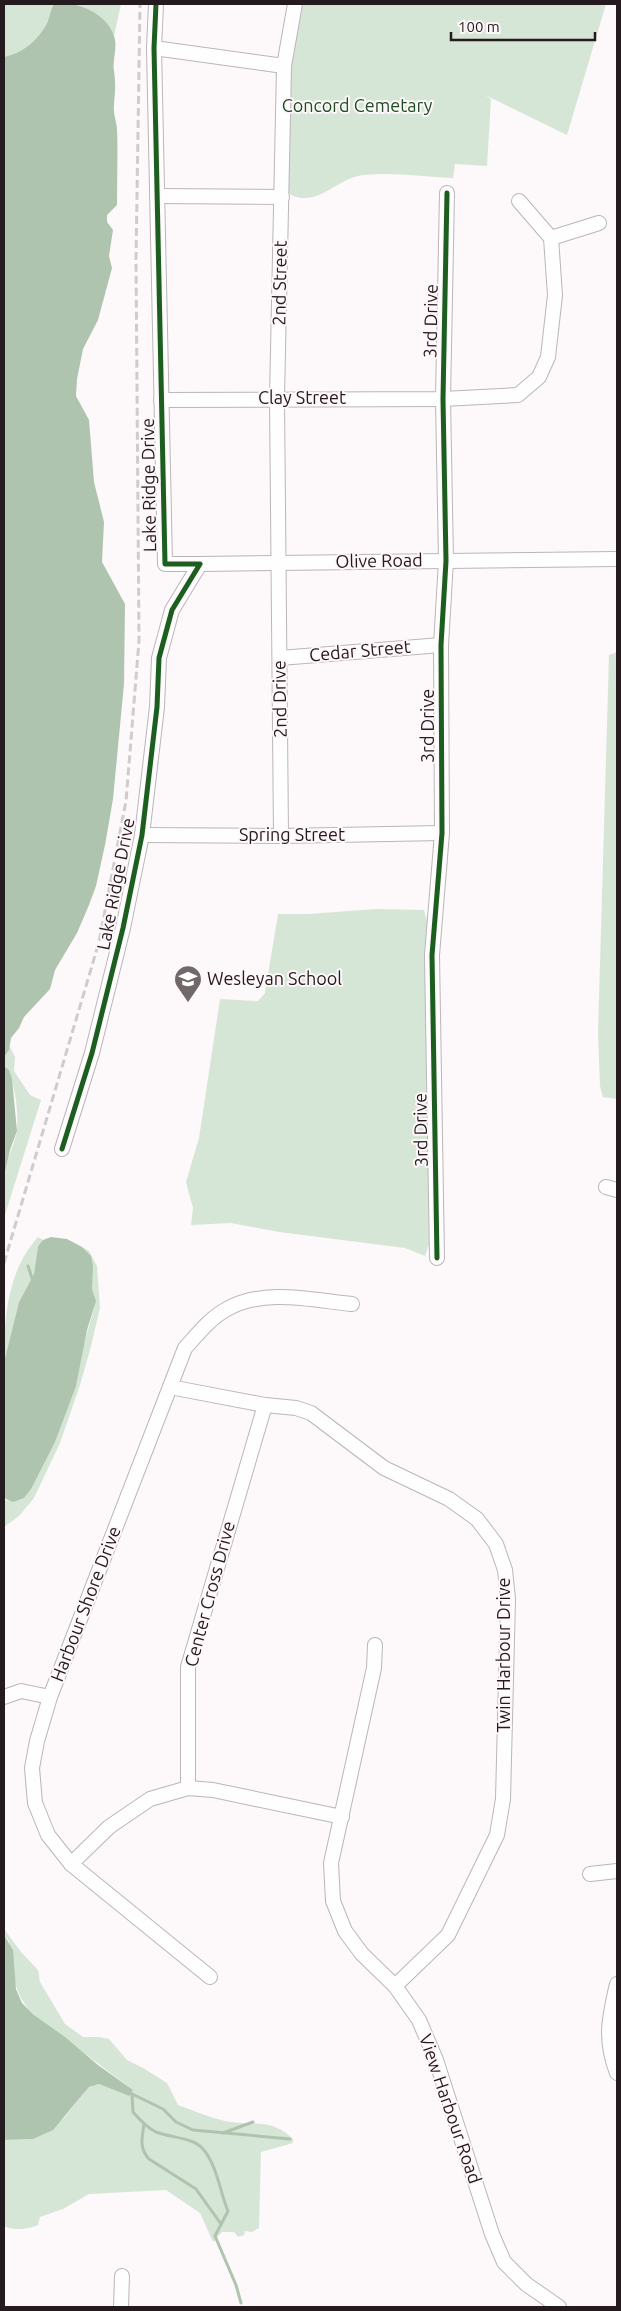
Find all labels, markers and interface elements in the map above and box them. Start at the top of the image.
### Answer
scale bar [451,10,595,42]
text: 100 m [458,18,500,35]
park label: Concord Cemetary [282,95,433,115]
street label: 2nd Street [268,240,290,326]
street label: 3rd Drive [419,284,441,358]
street label: Clay Street [258,387,346,407]
street label: Lake Ridge Drive [137,418,159,552]
street label: Olive Road [335,549,423,571]
street label: Cedar Street [308,636,412,664]
street label: 2nd Drive [268,660,290,738]
street label: 3rd Drive [417,689,437,763]
street label: Lake Ridge Drive [92,816,138,952]
street label: Spring Street [239,824,345,844]
school or university icon: Wesleyan School [173,964,203,1003]
place label: Wesleyan School [207,968,342,988]
street label: 3rd Drive [409,1093,431,1167]
street label: Center Cross Drive [180,1519,238,1669]
street label: Harbour Shore Drive [46,1523,124,1684]
street label: Twin Harbour Drive [493,1578,513,1732]
street label: View Harbour Road [416,2031,486,2186]

